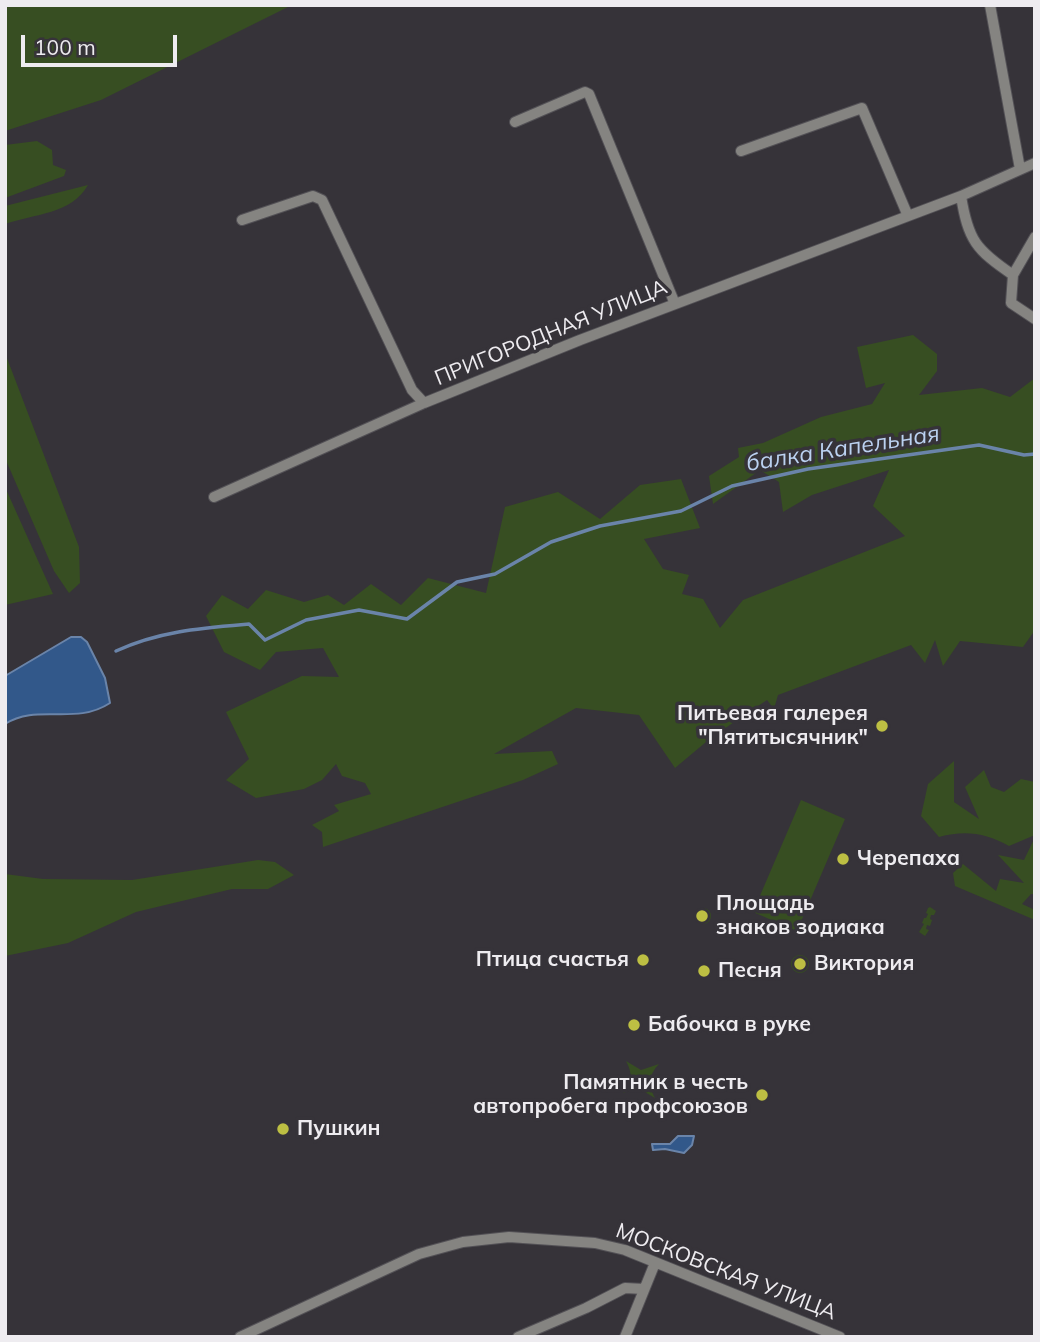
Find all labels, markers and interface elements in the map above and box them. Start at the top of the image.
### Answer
scale bar [24,21,180,65]
text: 100 m [34,34,96,60]
street label: ПРИГОРОДНАЯ УЛИЦА [431,275,671,391]
water label: балка Капельная [744,420,942,478]
place label: Питьевая галерея "Пятитысячник" [677,701,868,751]
marker: Питьевая галерея "Пятитысячник" [874,718,890,734]
place label: Черепаха [857,846,960,872]
marker: Черепаха [835,851,851,867]
place label: Площадь знаков зодиака [716,891,885,941]
marker: Площадь знаков зодиака [694,908,710,924]
place label: Птица счастья [476,947,629,973]
place label: Виктория [814,951,914,977]
marker: Птица счастья [635,952,651,968]
marker: Виктория [792,956,808,972]
place label: Песня [718,958,782,984]
marker: Песня [696,963,712,979]
place label: Бабочка в руке [648,1012,811,1038]
marker: Бабочка в руке [626,1017,642,1033]
place label: Памятник в честь автопробега профсоюзов [473,1070,748,1120]
marker: Памятник в честь автопробега профсоюзов [754,1087,770,1103]
place label: Пушкин [297,1116,381,1142]
marker: Пушкин [275,1121,291,1137]
street label: МОСКОВСКАЯ УЛИЦА [612,1218,840,1326]

